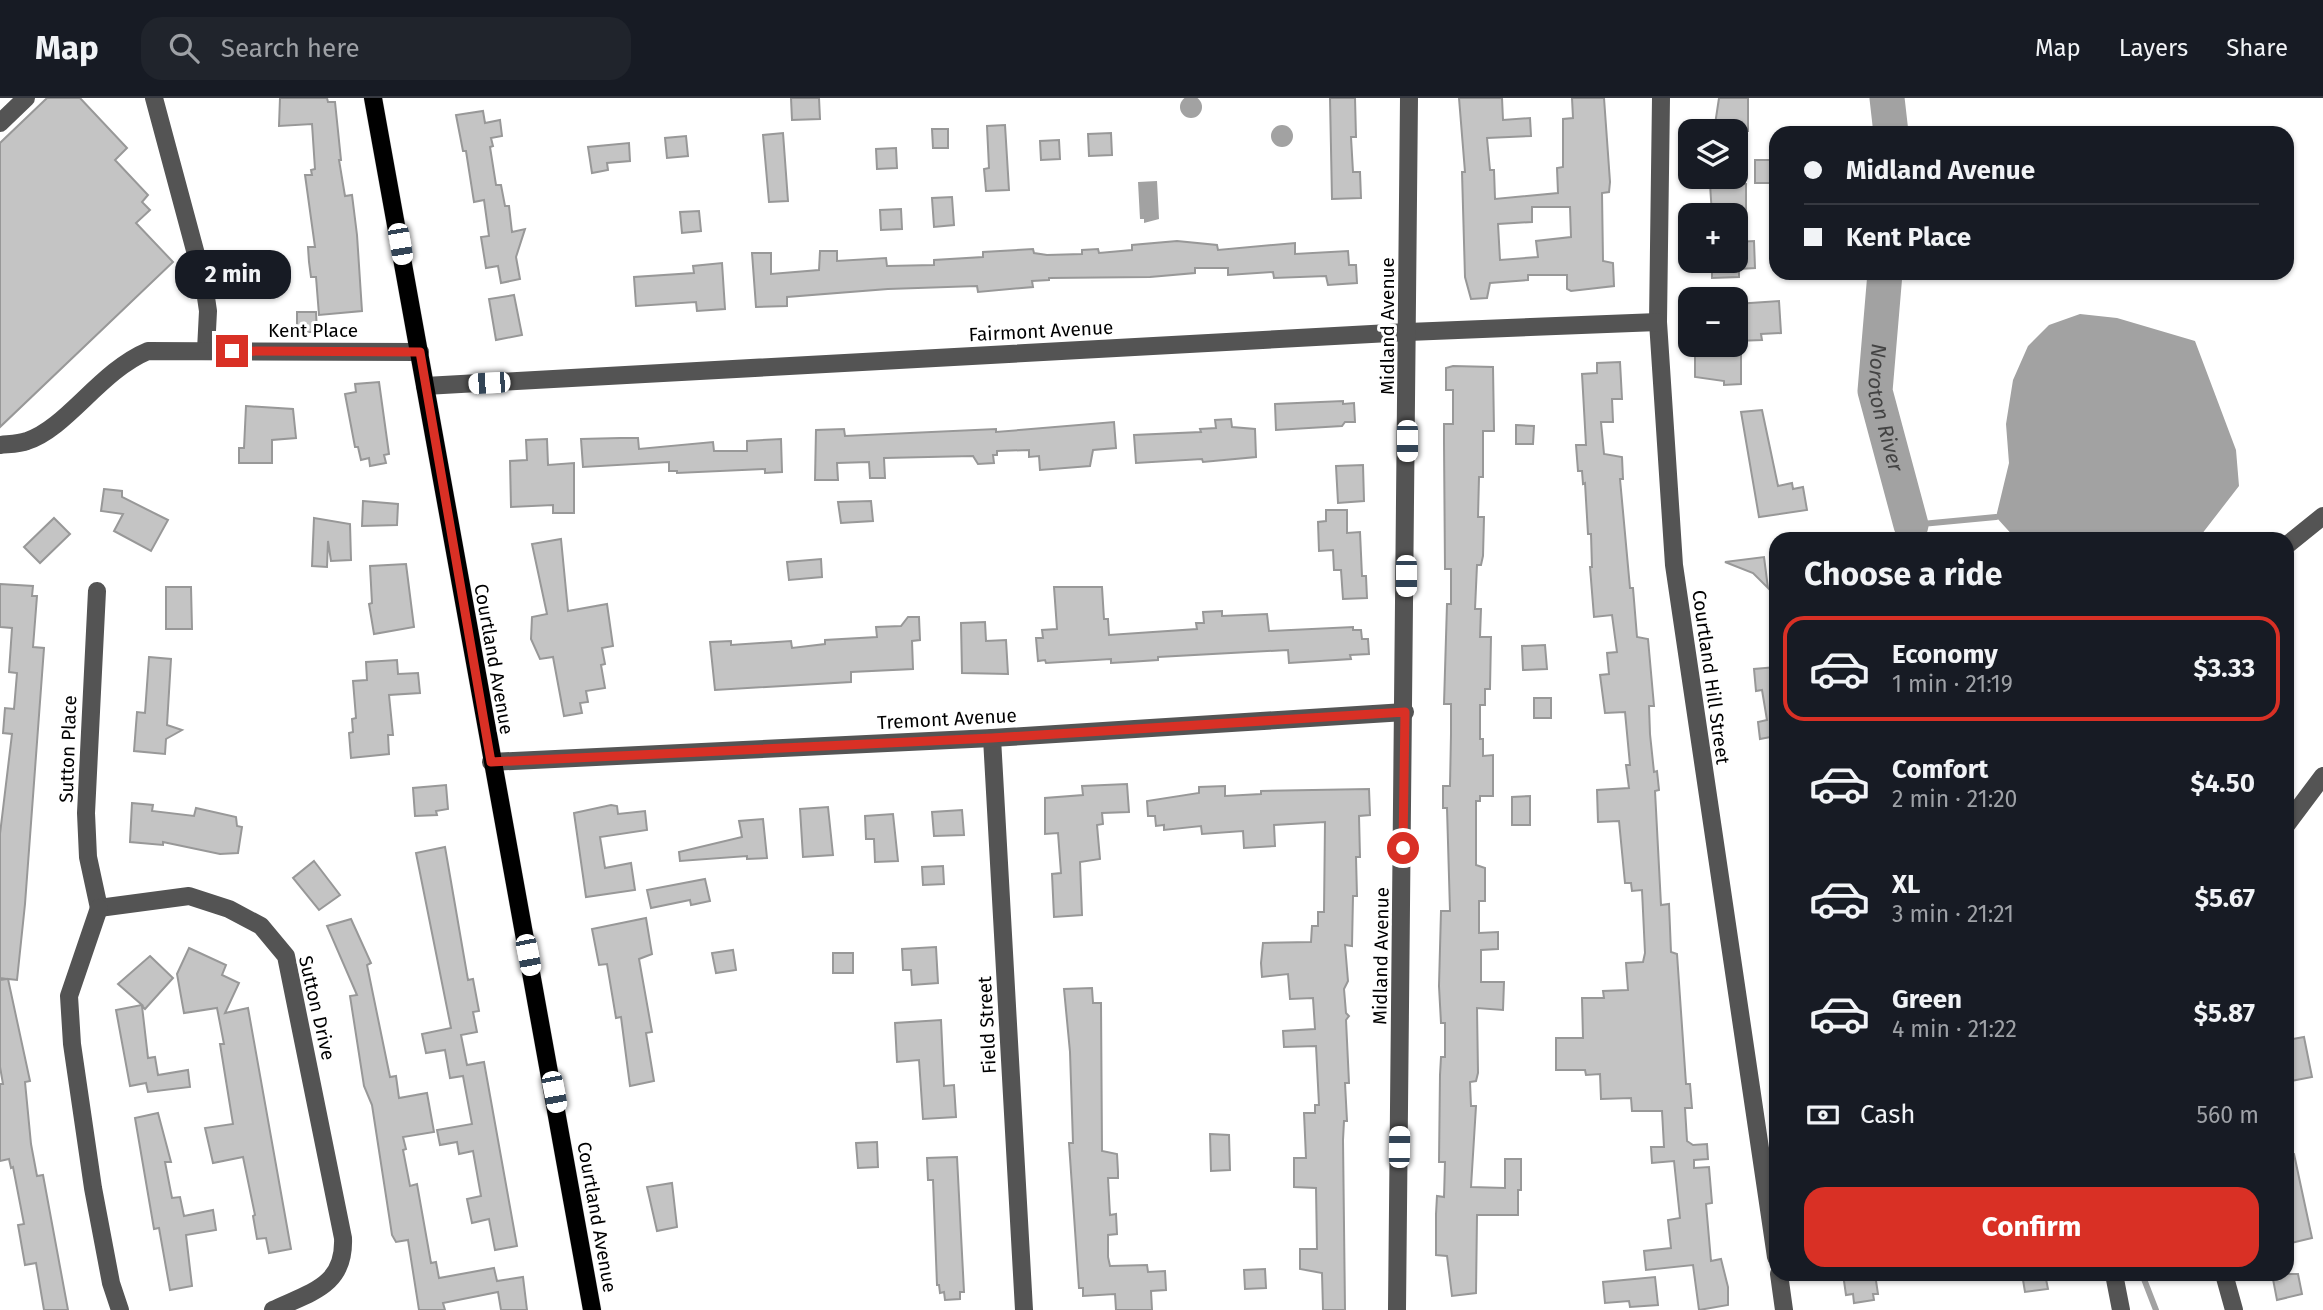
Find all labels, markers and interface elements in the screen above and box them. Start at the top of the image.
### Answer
search box [141,17,631,80]
text: Map [35,28,99,68]
icon: search [165,29,203,67]
text: Search here [221,33,360,64]
text: Map [2035,34,2081,62]
text: Layers [2119,34,2188,62]
text: Share [2226,34,2288,62]
map controls [1678,119,1748,357]
button: layers [1678,119,1748,189]
text: Midland Avenue [1846,155,2035,186]
button: + [1678,203,1748,273]
car [387,221,414,267]
text: Kent Place [1846,222,1971,253]
callout: 2 min [174,250,290,299]
street label: Midland Avenue [1376,257,1399,395]
text: 2 min [205,260,261,288]
button: − [1678,287,1748,357]
street label: Fairmont Avenue [968,316,1114,346]
street label: Kent Place [268,319,358,342]
route end [216,335,248,367]
water label: Noroton River [1862,343,1909,475]
car [468,371,511,395]
car [1397,420,1418,462]
car [1396,555,1417,597]
text: Choose a ride [1804,555,2002,593]
street label: Courtland Avenue [469,582,519,736]
street label: Courtland Hill Street [1687,588,1735,766]
icon: car [1808,637,1871,700]
text: Economy [1892,639,1998,670]
text: $3.33 [2194,653,2255,684]
text: 1 min · 21:19 [1892,670,2013,698]
street label: Sutton Place [55,695,81,803]
street label: Tremont Avenue [877,704,1017,734]
icon: car [1808,752,1871,815]
text: Comfort [1892,754,1988,785]
text: $4.50 [2190,768,2255,799]
text: 2 min · 21:20 [1892,785,2017,813]
route start [1387,832,1419,864]
icon: car [1808,867,1871,930]
text: XL [1892,869,1920,900]
text: $5.67 [2195,883,2255,914]
street label: Midland Avenue [1368,887,1394,1025]
text: 3 min · 21:21 [1892,900,2014,928]
car [514,932,543,978]
street label: Sutton Drive [294,953,340,1063]
street label: Field Street [973,975,1001,1074]
icon: car [1808,982,1871,1045]
text: Green [1892,984,1962,1015]
text: $5.87 [2194,998,2255,1029]
text: 4 min · 21:22 [1892,1015,2017,1043]
car [540,1069,569,1115]
icon: cash [1804,1096,1842,1134]
text: Cash [1860,1099,1916,1130]
text: 560 m [2197,1101,2259,1129]
car [1389,1126,1410,1168]
street label: Courtland Avenue [572,1140,622,1294]
button: Confirm [1804,1187,2259,1267]

